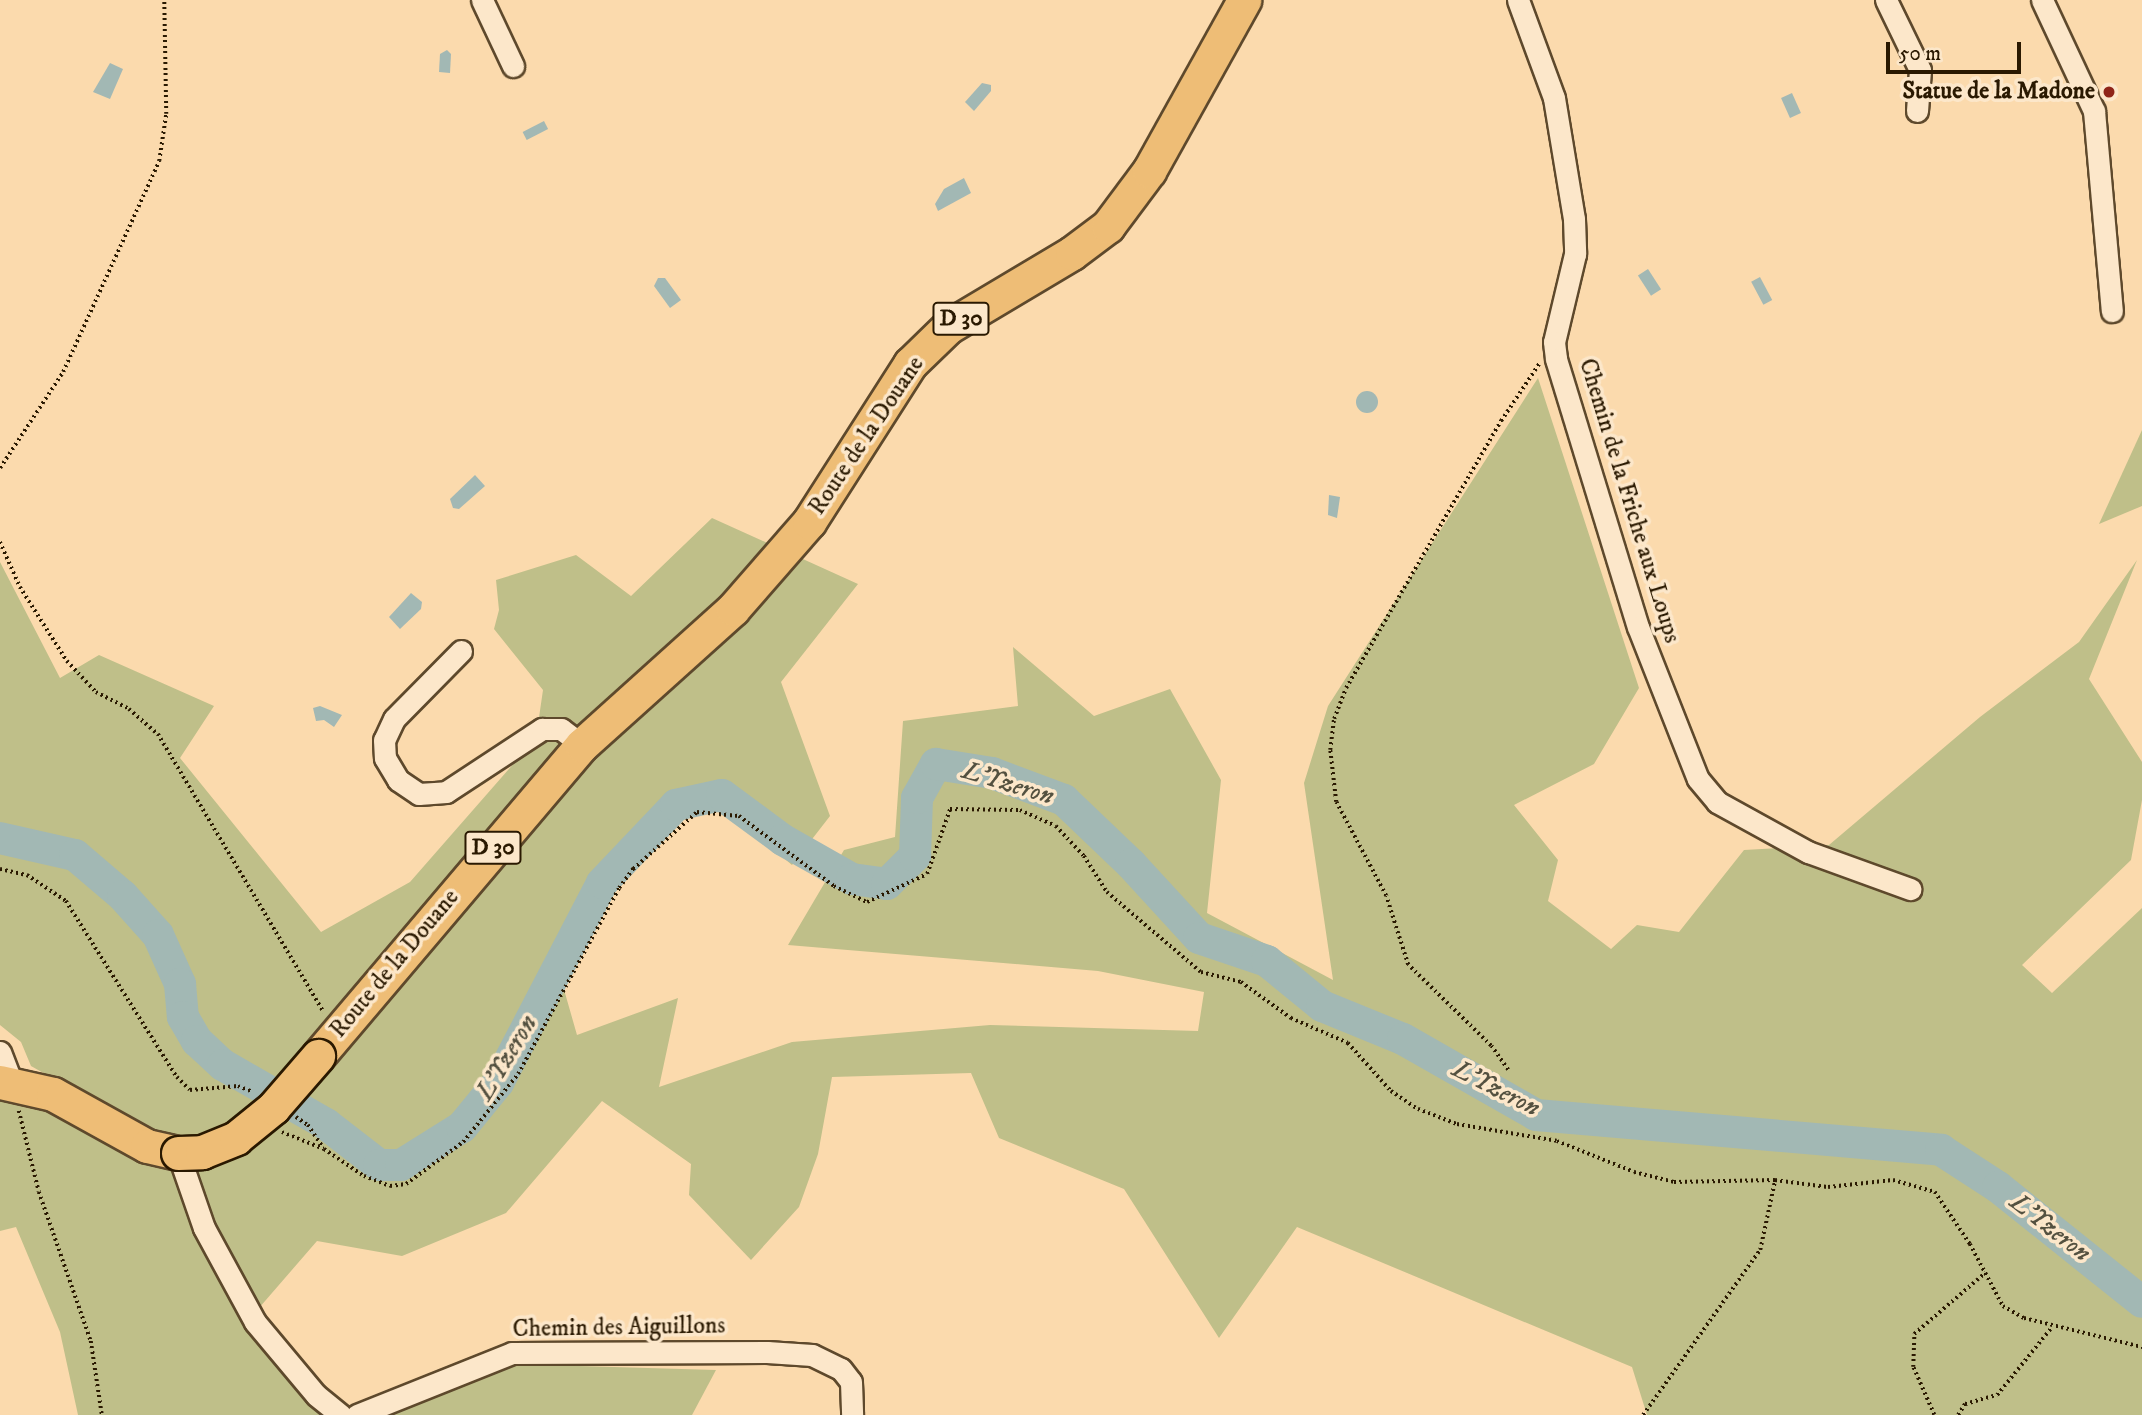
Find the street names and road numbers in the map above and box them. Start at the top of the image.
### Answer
road number: D 30 [931,300,991,338]
street label: Route de la Douane [803,351,931,521]
street label: Chemin de la Friche aux Loups [1572,355,1686,647]
road number: D 30 [463,828,523,868]
street label: Route de la Douane [324,884,466,1044]
street label: Chemin des Aiguillons [512,1312,726,1344]

